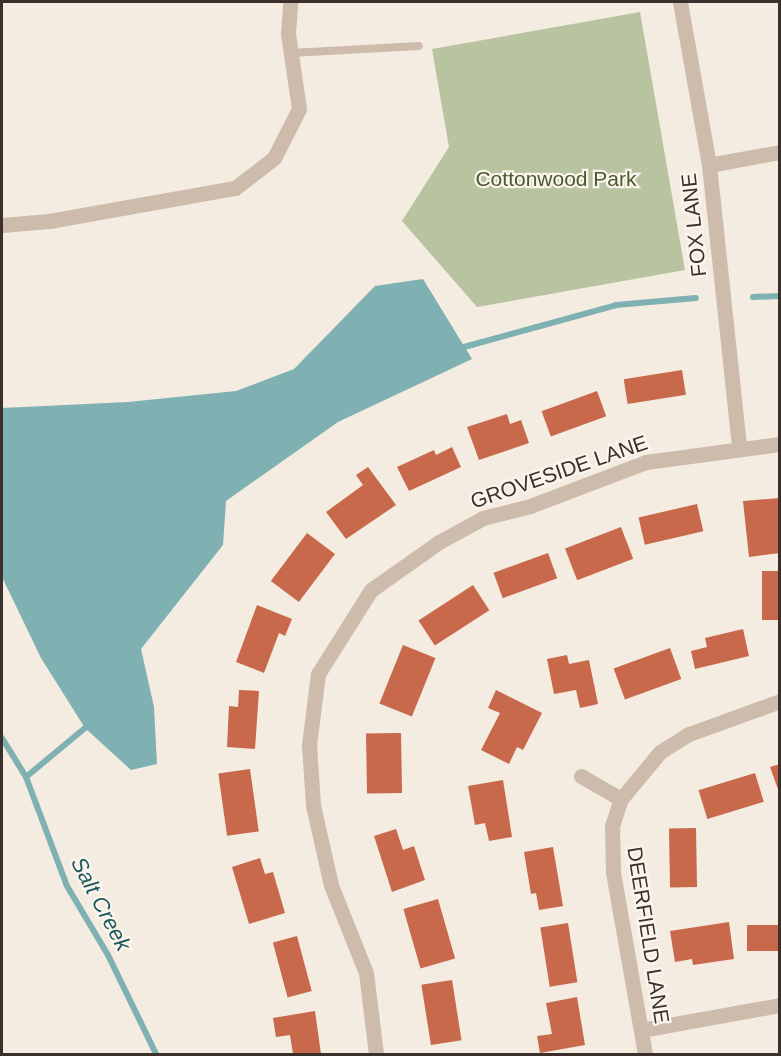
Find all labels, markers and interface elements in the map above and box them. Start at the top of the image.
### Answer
park label: Cottonwood Park [475,166,637,192]
street label: FOX LANE [676,172,712,278]
street label: GROVESIDE LANE [467,430,651,514]
street label: DEERFIELD LANE [622,845,674,1025]
water label: Salt Creek [65,852,137,956]

